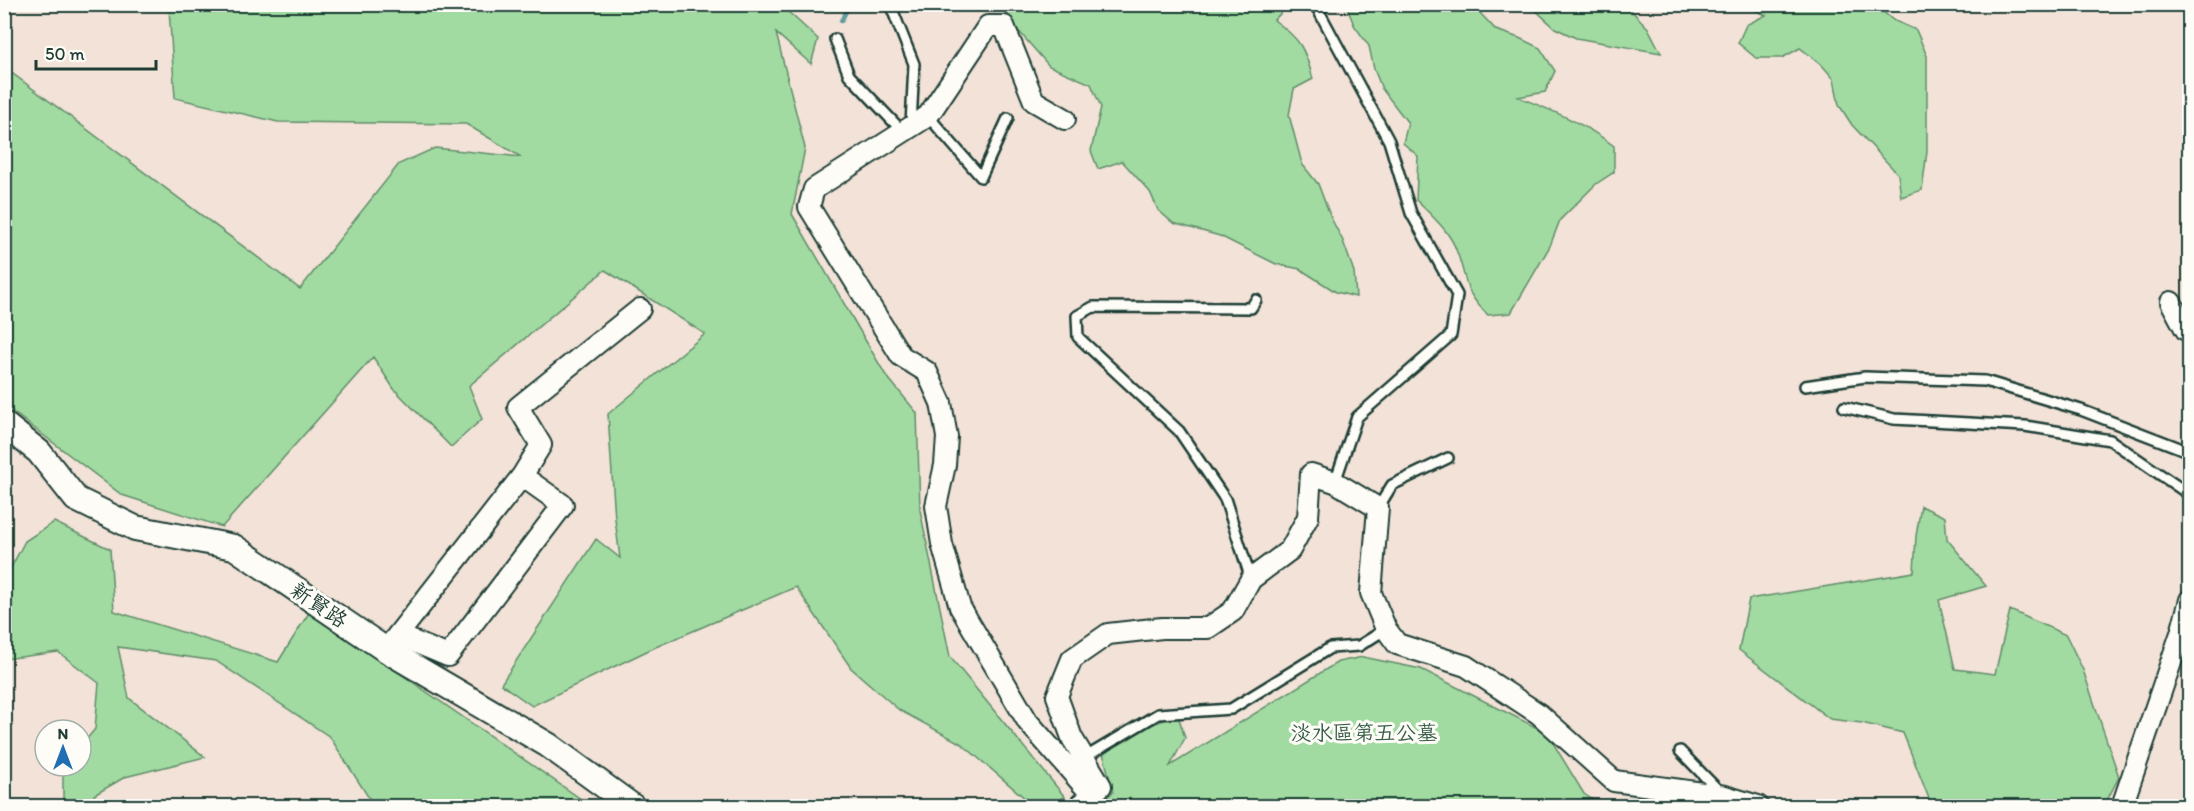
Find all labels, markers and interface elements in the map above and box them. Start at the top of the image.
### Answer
scale bar [36,33,156,71]
text: 50 m [45,43,85,65]
street label: 新賢路 [286,577,352,633]
north arrow [33,718,93,778]
park label: 淡水區第五公墓 [1291,720,1438,745]
text: N [58,724,68,743]

